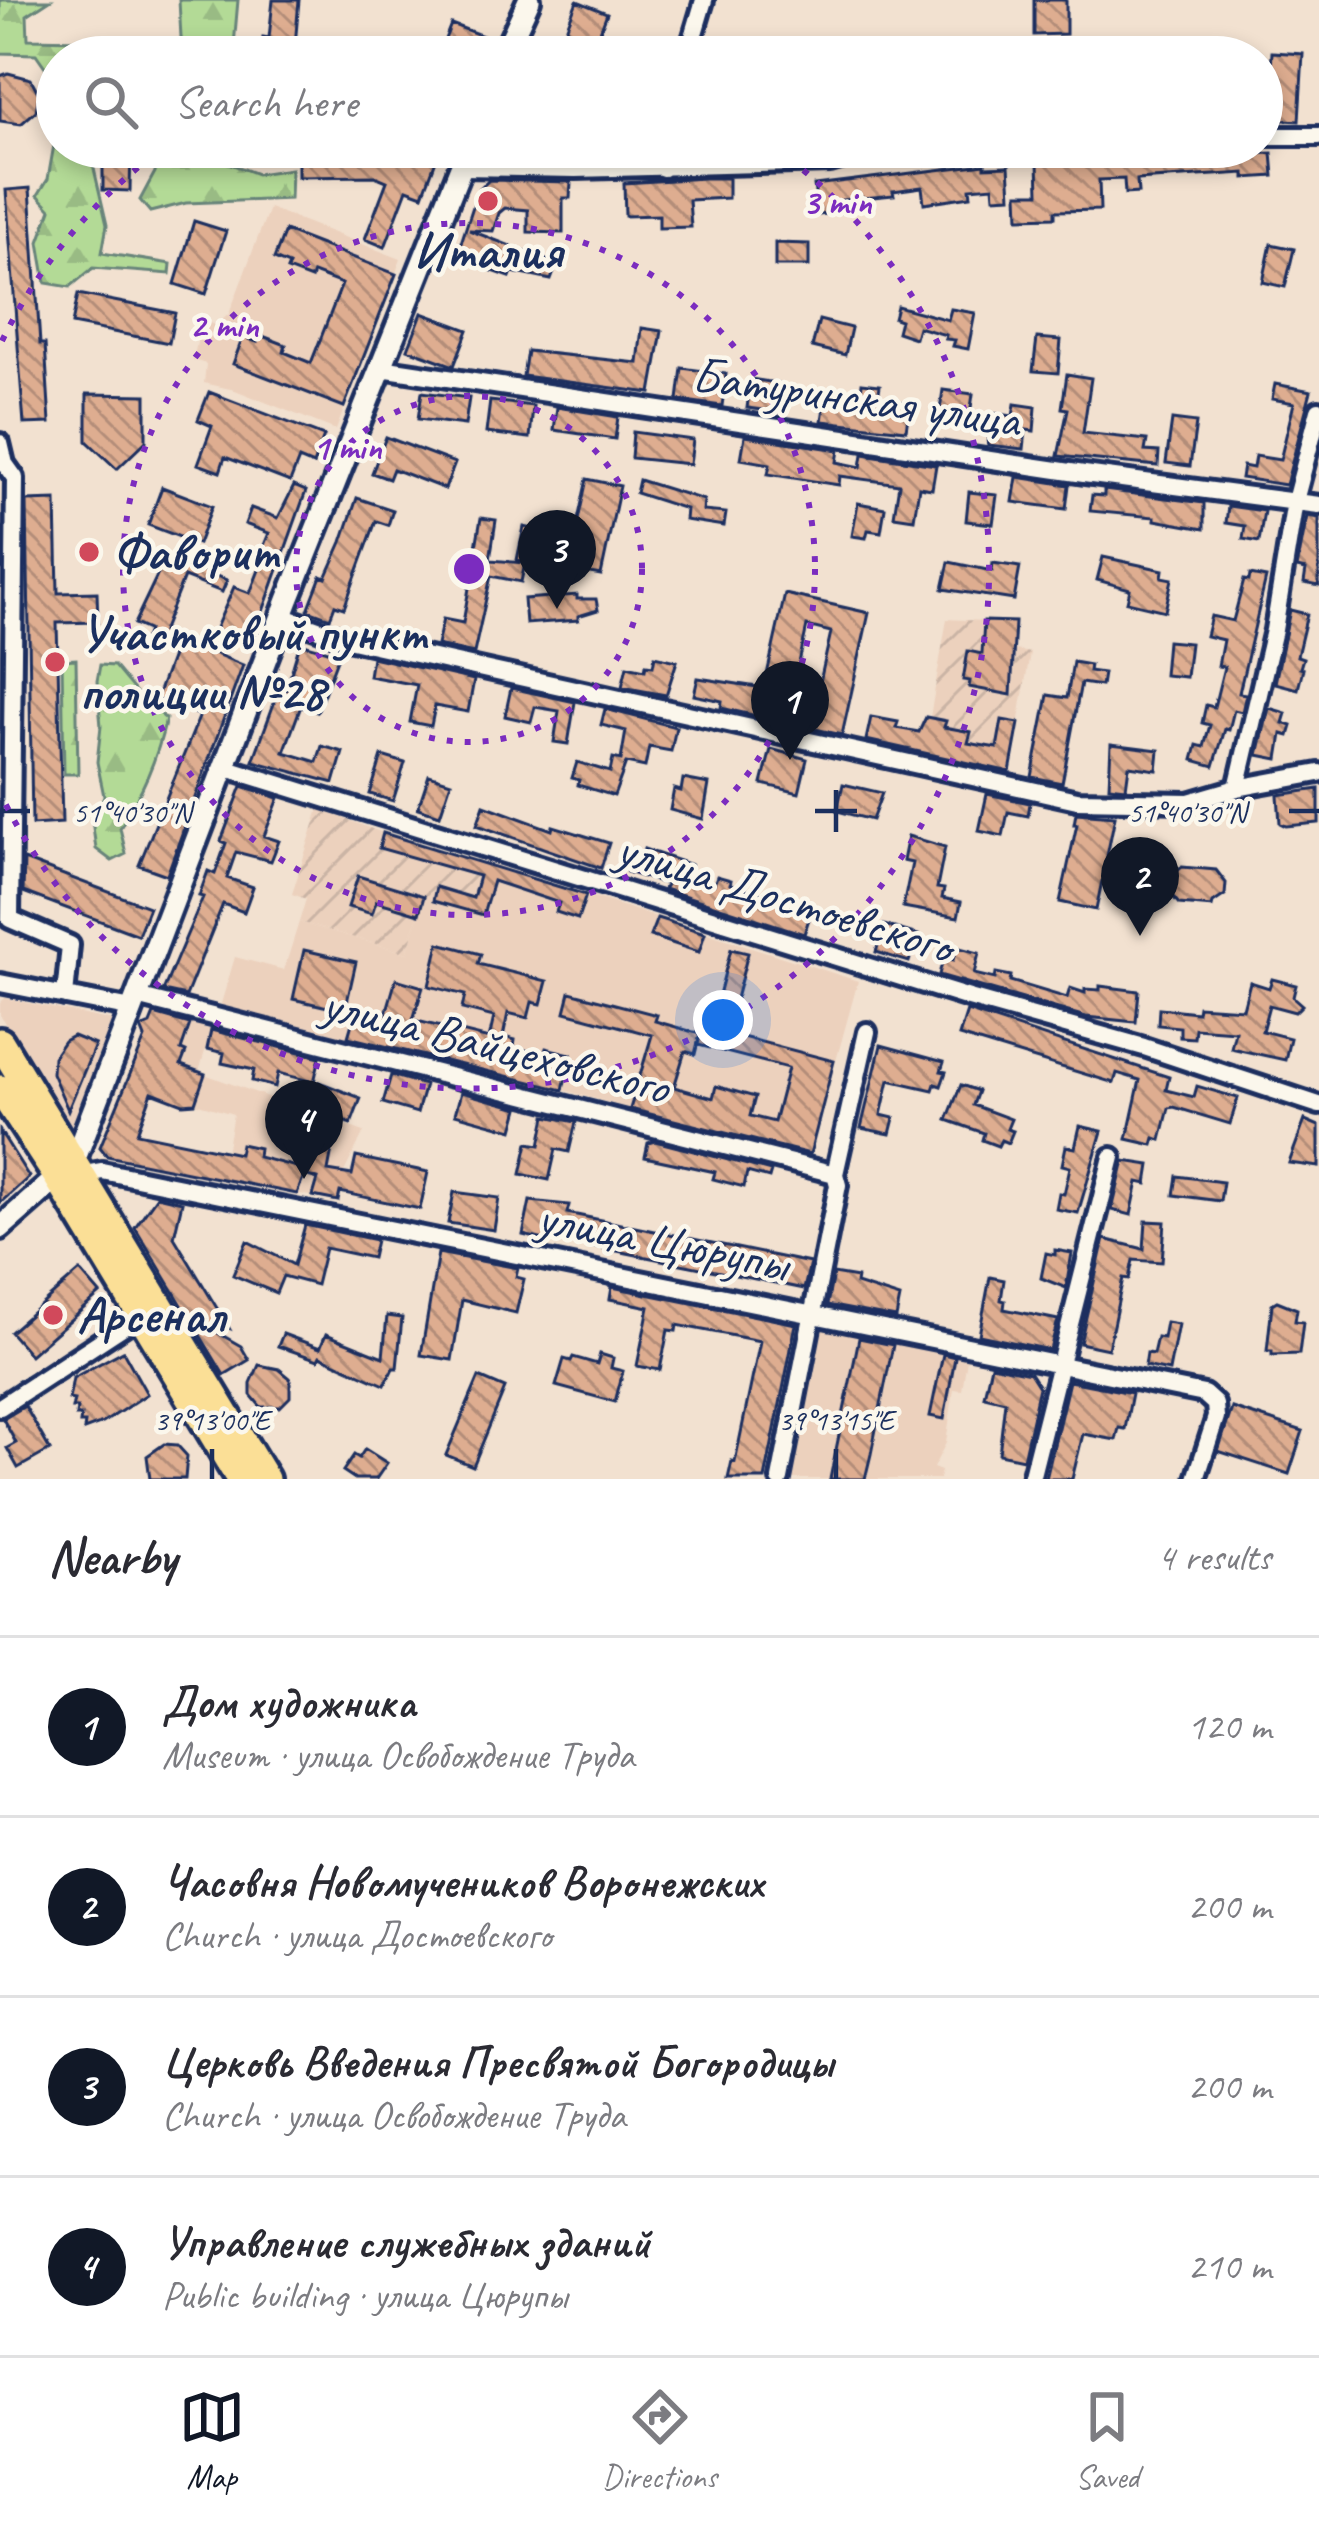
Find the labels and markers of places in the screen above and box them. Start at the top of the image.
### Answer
marker: Италия [475,188,501,214]
place label: Италия [414,219,565,283]
pin: 3 [518,510,596,609]
place label: Фаворит [113,520,281,584]
marker: Фаворит [76,539,102,565]
centre of rings [448,548,490,590]
place label: Участковый пункт полиции №28 [79,601,429,724]
marker: Участковый пункт полиции №28 [42,649,68,675]
pin: 1 [751,661,829,760]
pin: 2 [1101,837,1179,936]
pin: 4 [265,1080,343,1179]
place label: Арсенал [77,1283,228,1347]
marker: Арсенал [40,1302,66,1328]

